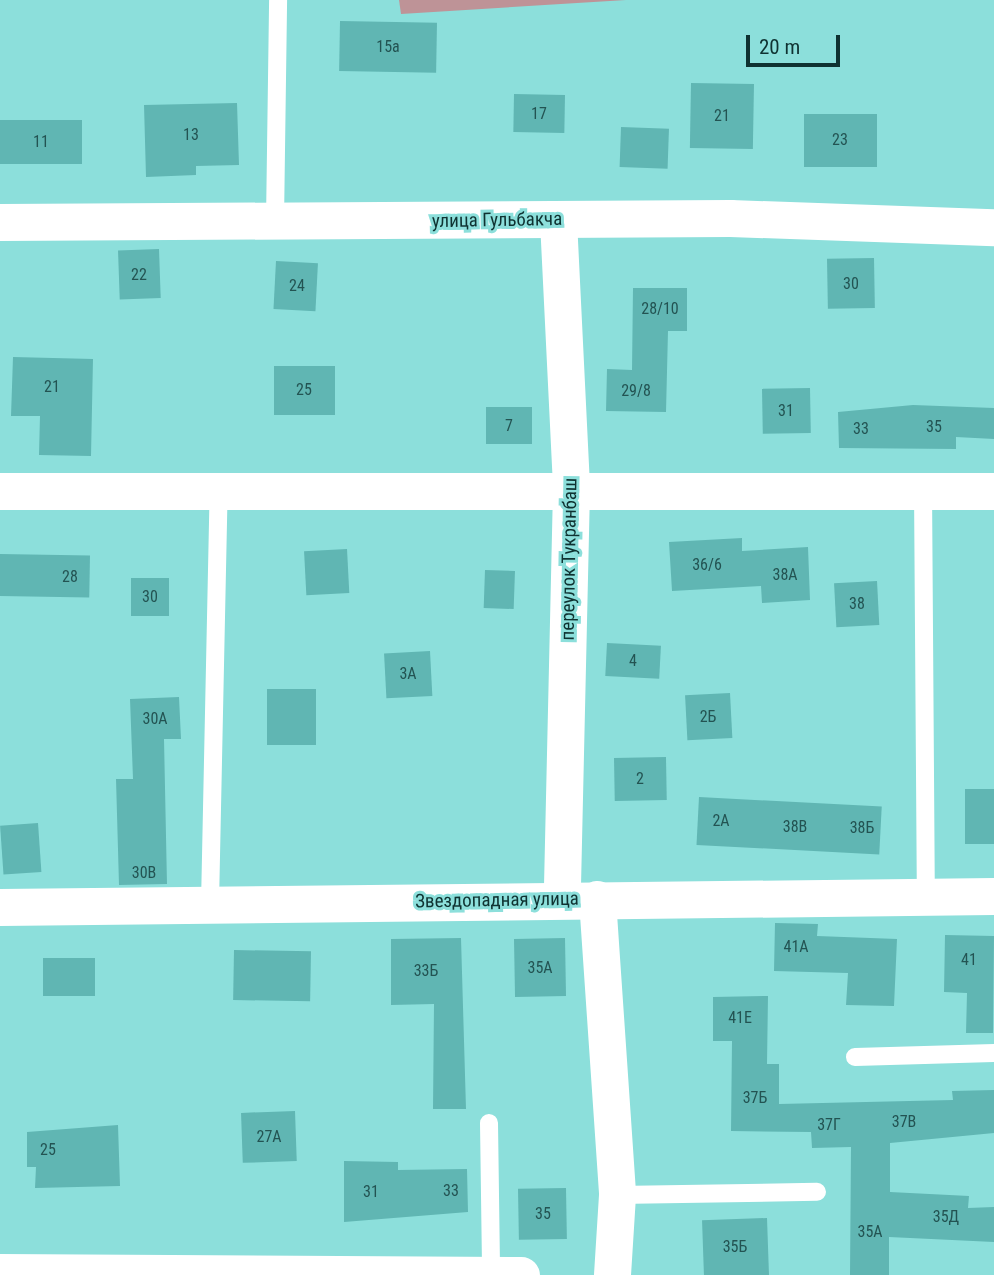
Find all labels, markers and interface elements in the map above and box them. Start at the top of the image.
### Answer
scale bar [749,21,844,65]
text: 20 m [759,35,800,59]
house number: 15а [376,37,400,57]
house number: 17 [531,104,547,124]
house number: 21 [714,106,730,126]
house number: 13 [183,125,199,145]
house number: 23 [832,130,848,150]
house number: 11 [33,132,49,152]
street label: улица Гульбакча [432,207,562,233]
house number: 22 [131,265,147,285]
house number: 30 [843,274,859,294]
house number: 24 [289,276,305,296]
house number: 28/10 [641,299,679,319]
house number: 21 [44,377,60,397]
house number: 25 [296,380,312,400]
house number: 29/8 [621,381,651,401]
house number: 31 [778,401,794,421]
house number: 7 [505,416,513,436]
house number: 35 [926,417,942,437]
house number: 33 [853,419,869,439]
street label: переулок Тукранбаш [556,477,582,641]
house number: 36/6 [692,555,722,575]
house number: 38А [772,565,798,585]
house number: 28 [62,567,78,587]
house number: 30 [142,587,158,607]
house number: 38 [849,594,865,614]
house number: 4 [629,651,637,671]
house number: 3А [399,664,417,684]
house number: 2Б [700,707,716,727]
house number: 30А [142,709,168,729]
house number: 2 [636,769,644,789]
house number: 2А [712,811,730,831]
house number: 38В [783,817,807,837]
house number: 38Б [850,818,874,838]
house number: 30В [132,863,156,883]
street label: Звездопадная улица [415,887,579,913]
house number: 41А [783,937,809,957]
house number: 41 [961,950,977,970]
house number: 35А [527,958,553,978]
house number: 33Б [414,961,438,981]
house number: 41Е [728,1008,752,1028]
house number: 37Б [743,1088,767,1108]
house number: 37В [892,1112,916,1132]
house number: 37Г [817,1115,841,1135]
house number: 27А [256,1127,282,1147]
house number: 25 [40,1140,56,1160]
house number: 33 [443,1181,459,1201]
house number: 31 [363,1182,379,1202]
house number: 35 [535,1204,551,1224]
house number: 35Д [933,1207,959,1227]
house number: 35А [857,1222,883,1242]
house number: 35Б [723,1237,747,1257]

